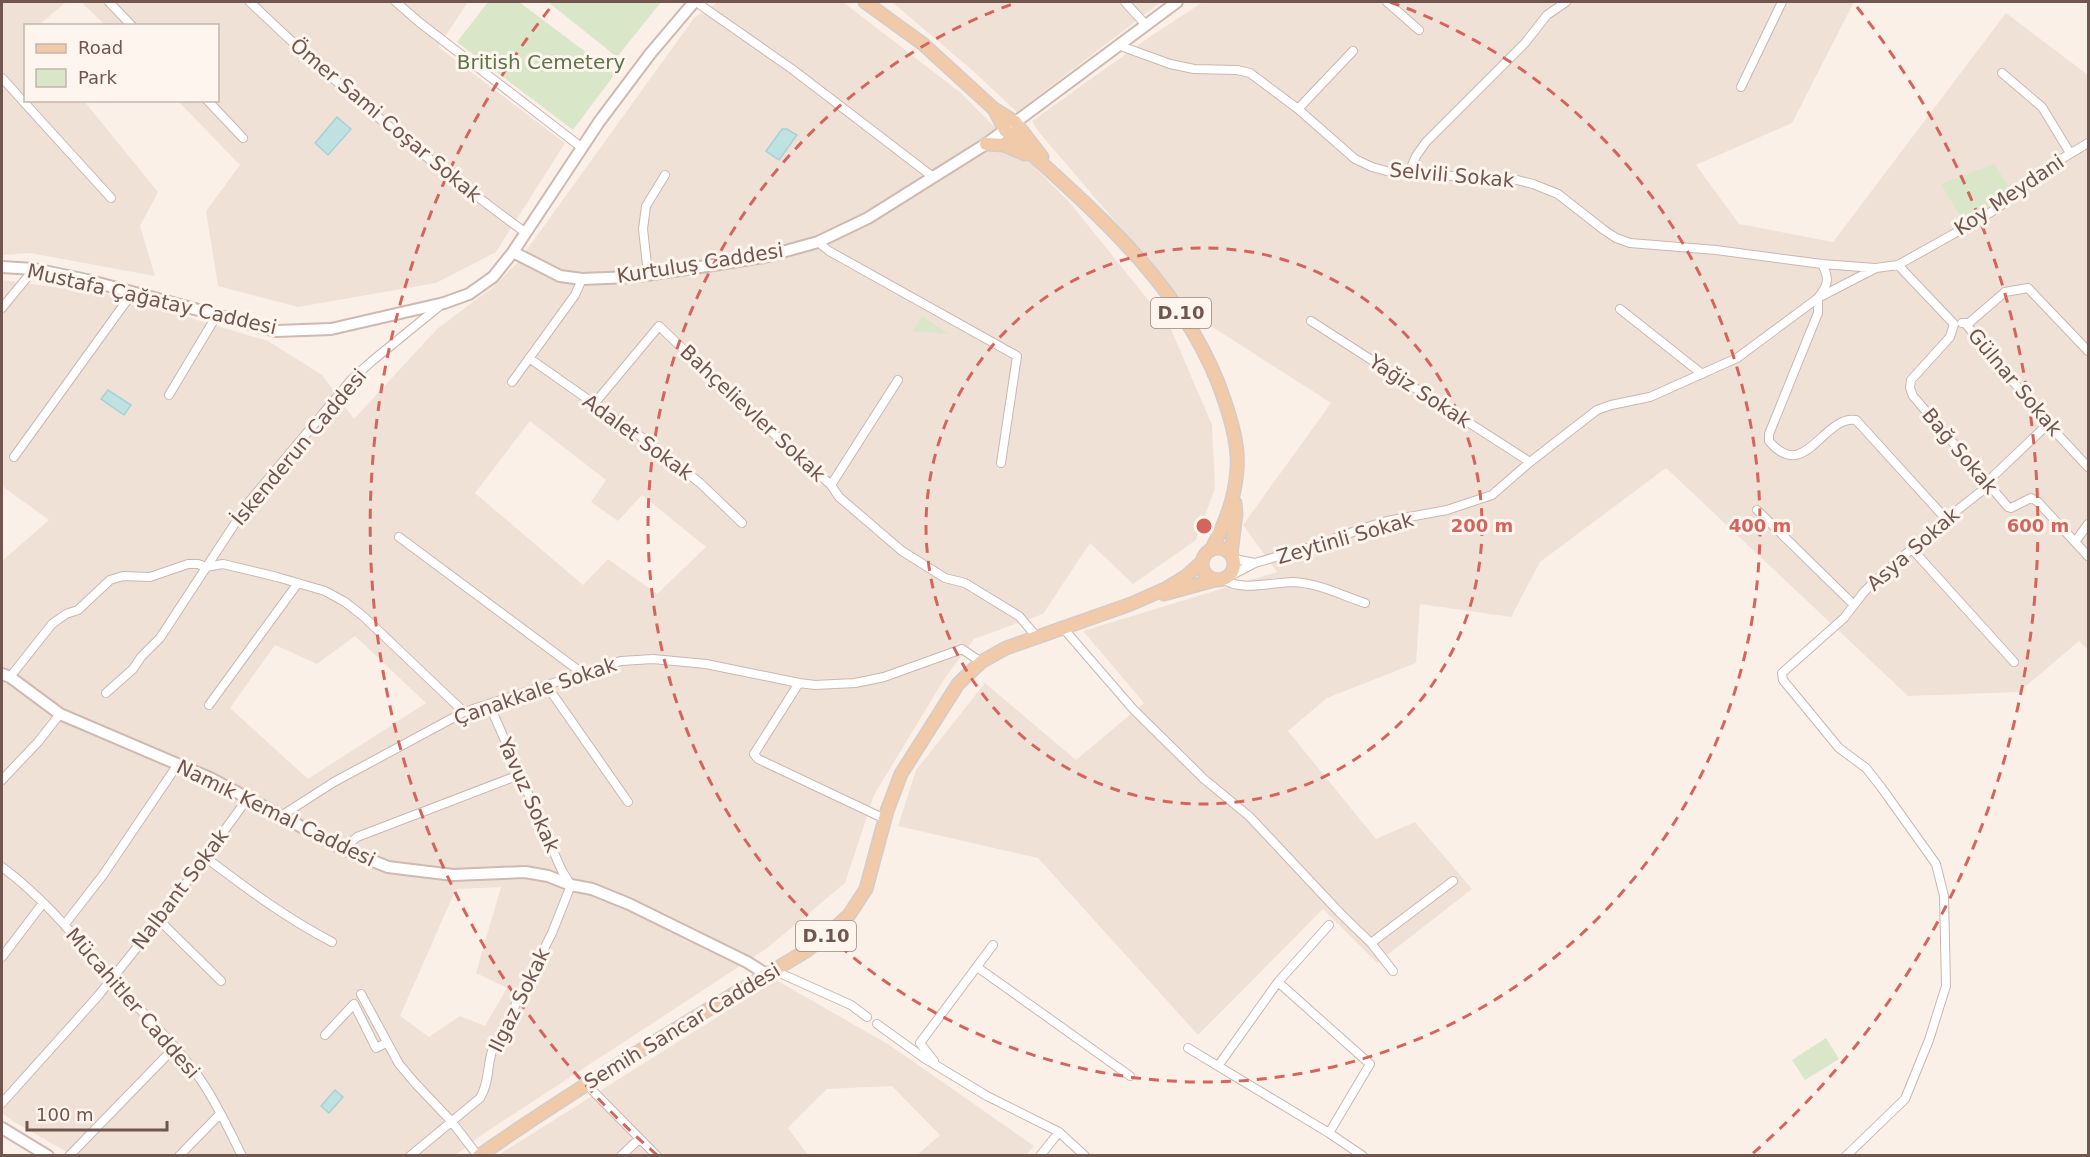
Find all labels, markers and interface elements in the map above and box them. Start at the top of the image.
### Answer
legend [24,24,219,102]
street label: Ömer Sami Coşar Sokak [286,33,487,207]
text: Road [78,37,123,58]
park label: British Cemetery [457,50,625,74]
text: Park [78,67,117,88]
street label: Koy Meydani [1950,150,2068,240]
street label: Selvili Sokak [1388,158,1516,192]
street label: Kurtuluş Caddesi [615,238,785,288]
street label: Mustafa Çağatay Caddesi [25,259,279,339]
road number: D.10 [1151,298,1211,328]
street label: Gülnar Sokak [1963,323,2067,441]
street label: Bahçelievler Sokak [675,340,831,487]
street label: Yağiz Sokak [1364,349,1476,433]
street label: İskenderun Caddesi [226,364,372,530]
street label: Adalet Sokak [578,389,698,485]
street label: Bağ Sokak [1917,403,2003,499]
street label: Asya Sokak [1862,502,1964,596]
street label: Zeytinli Sokak [1274,507,1417,569]
text: 200 m [1451,515,1513,536]
text: 400 m [1729,515,1791,536]
text: 600 m [2007,515,2069,536]
centre of rings [1194,516,1214,536]
street label: Çanakkale Sokak [451,652,620,730]
street label: Yavuz Sokak [493,733,565,856]
street label: Namık Kemal Caddesi [173,754,379,872]
street label: Nalbant Sokak [127,824,233,954]
road number: D.10 [796,921,856,951]
street label: Mücahitler Caddesi [61,923,205,1083]
street label: Ilgaz Sokak [483,943,555,1056]
street label: Semih Sancar Caddesi [580,958,784,1094]
scale bar [27,1094,166,1132]
text: 100 m [36,1104,94,1125]

